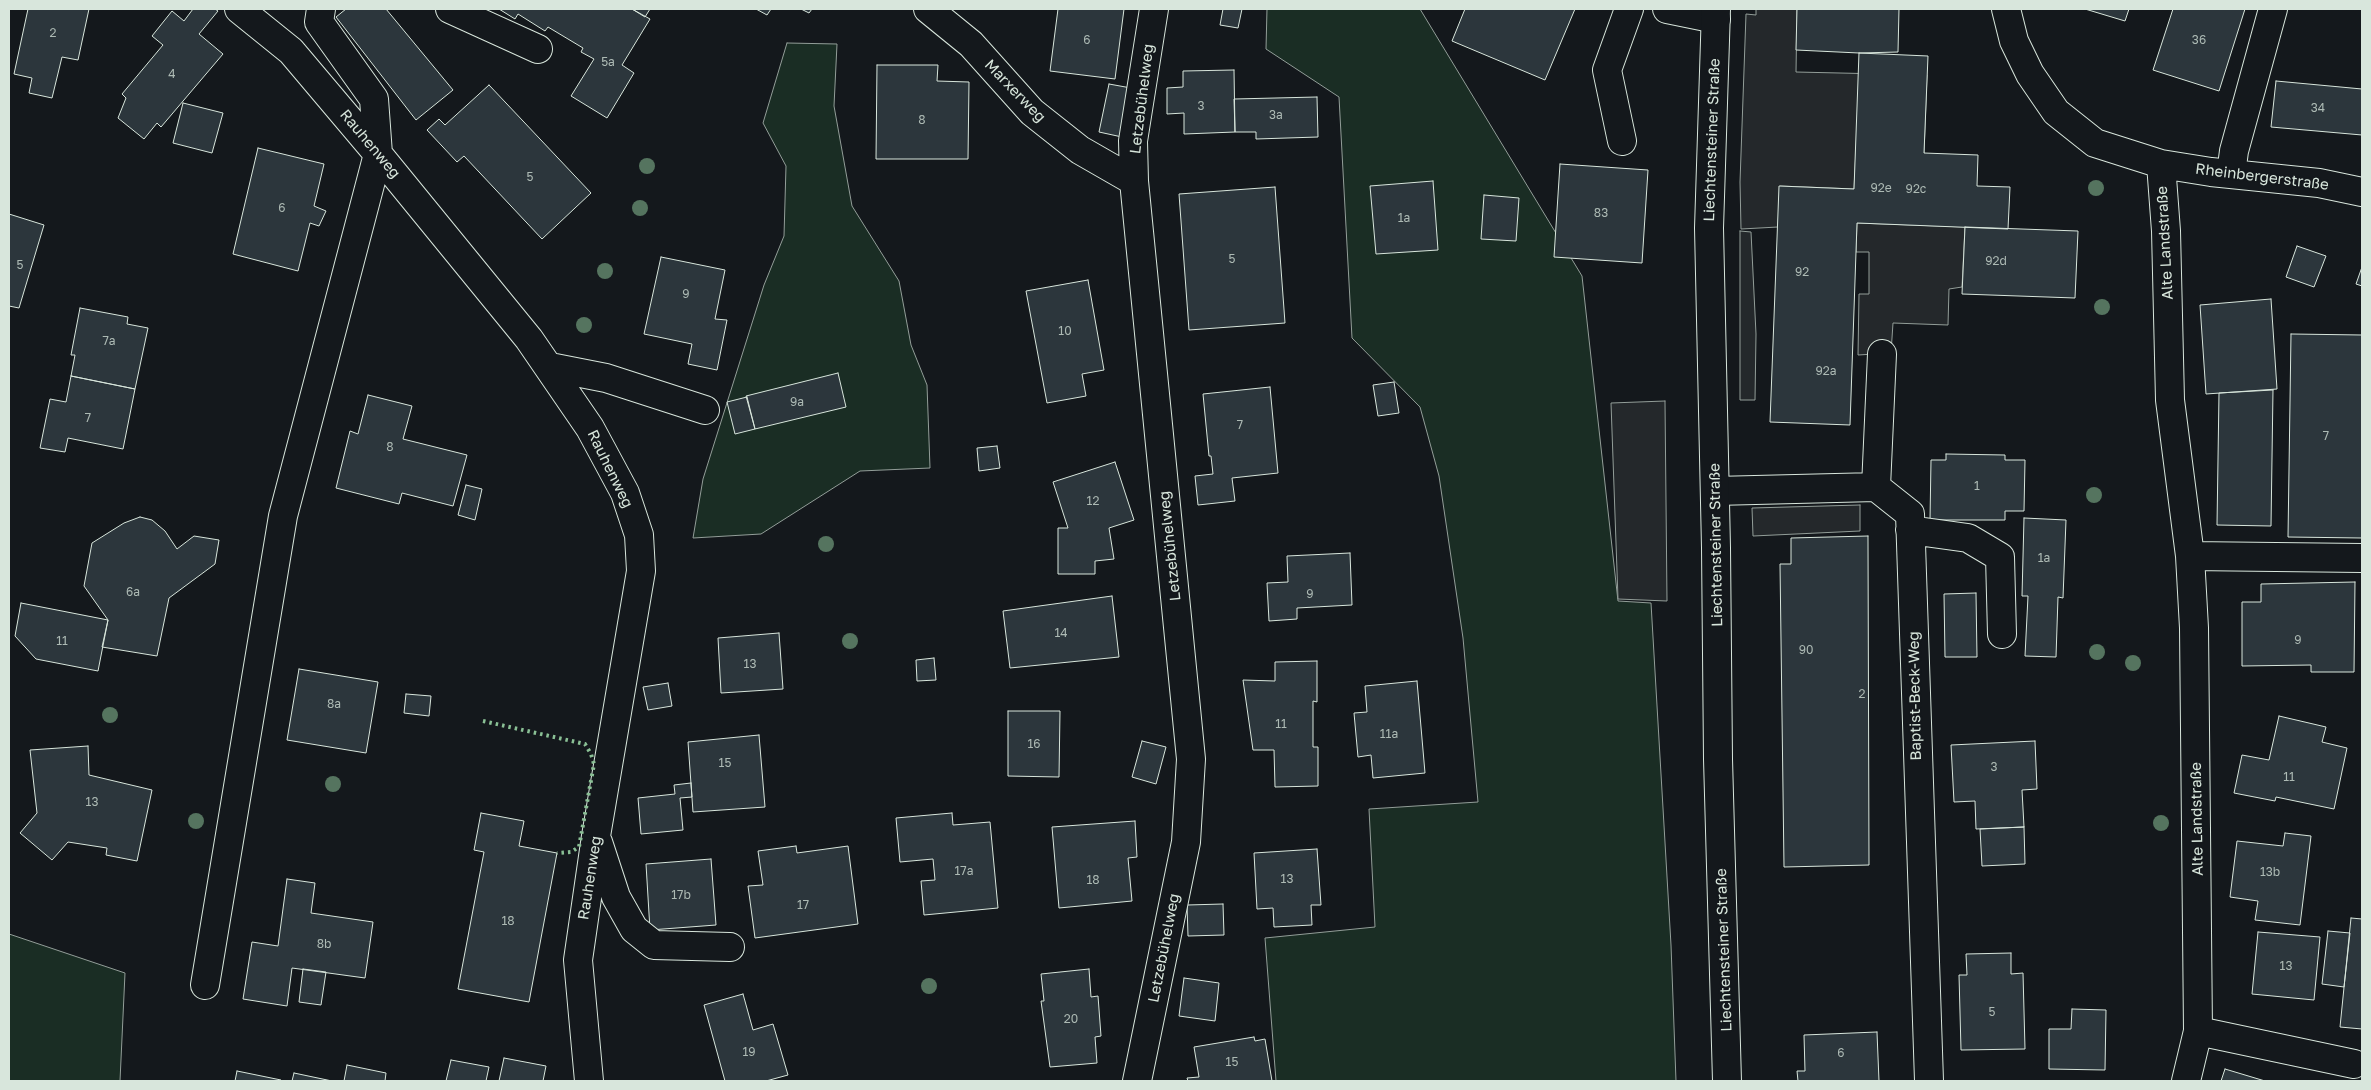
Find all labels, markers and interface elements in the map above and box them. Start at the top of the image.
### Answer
house number: 2 [50,26,56,40]
house number: 6 [1083,33,1091,47]
house number: 36 [2192,33,2206,47]
street label: Letzebühelweg [1126,43,1158,155]
house number: 5a [601,55,615,69]
street label: Marxerweg [981,56,1049,126]
street label: Liechtensteiner Straße [1700,58,1724,222]
house number: 4 [168,67,176,81]
house number: 3 [1197,99,1205,113]
house number: 34 [2311,101,2325,115]
street label: Rauhenweg [336,106,404,182]
house number: 3a [1269,108,1283,122]
house number: 8 [918,113,926,127]
street label: Rheinbergerstraße [2194,160,2330,194]
house number: 5 [527,170,533,184]
house number: 92e [1870,181,1892,195]
house number: 92c [1906,182,1926,196]
street label: Alte Landstraße [2153,186,2177,300]
house number: 6 [278,201,286,215]
house number: 83 [1594,206,1608,220]
house number: 1a [1398,211,1410,225]
house number: 5 [1229,252,1235,266]
house number: 92d [1985,254,2007,268]
house number: 5 [17,258,23,272]
house number: 92 [1795,265,1809,279]
house number: 9 [682,287,690,301]
house number: 10 [1058,324,1072,338]
house number: 7a [102,334,116,348]
house number: 92a [1816,364,1836,378]
house number: 9a [790,395,804,409]
house number: 7 [85,411,91,425]
house number: 7 [1237,418,1243,432]
street label: Rauhenweg [583,427,637,511]
house number: 7 [2323,429,2329,443]
house number: 8 [386,440,394,454]
street label: Liechtensteiner Straße [1706,463,1726,627]
house number: 1 [1974,479,1980,493]
street label: Letzebühelweg [1155,490,1185,602]
house number: 12 [1087,494,1099,508]
house number: 1a [2038,551,2050,565]
house number: 6a [126,585,140,599]
house number: 9 [1306,587,1314,601]
house number: 14 [1054,626,1068,640]
street label: Baptist-Beck-Weg [1905,631,1925,761]
house number: 9 [2294,633,2302,647]
house number: 11 [56,634,68,648]
house number: 90 [1799,643,1813,657]
house number: 13 [744,657,756,671]
house number: 2 [1859,687,1865,701]
house number: 8a [327,697,341,711]
house number: 11 [1275,717,1287,731]
house number: 11a [1380,727,1398,741]
house number: 16 [1027,737,1041,751]
house number: 15 [719,756,731,770]
house number: 3 [1990,760,1998,774]
street label: Alte Landstraße [2187,762,2207,876]
house number: 11 [2283,770,2295,784]
house number: 13 [86,795,98,809]
street label: Rauhenweg [574,835,606,921]
house number: 17a [955,864,973,878]
house number: 13b [2260,865,2280,879]
street label: Liechtensteiner Straße [1712,868,1736,1032]
house number: 13 [1281,872,1293,886]
house number: 18 [1086,873,1100,887]
house number: 17b [671,888,691,902]
street label: Letzebühelweg [1145,892,1183,1004]
house number: 17 [797,898,809,912]
house number: 18 [501,914,515,928]
house number: 8b [317,937,331,951]
house number: 13 [2280,959,2292,973]
house number: 5 [1989,1005,1995,1019]
house number: 20 [1064,1012,1078,1026]
house number: 19 [742,1045,756,1059]
house number: 6 [1837,1046,1845,1060]
house number: 15 [1226,1055,1238,1069]

